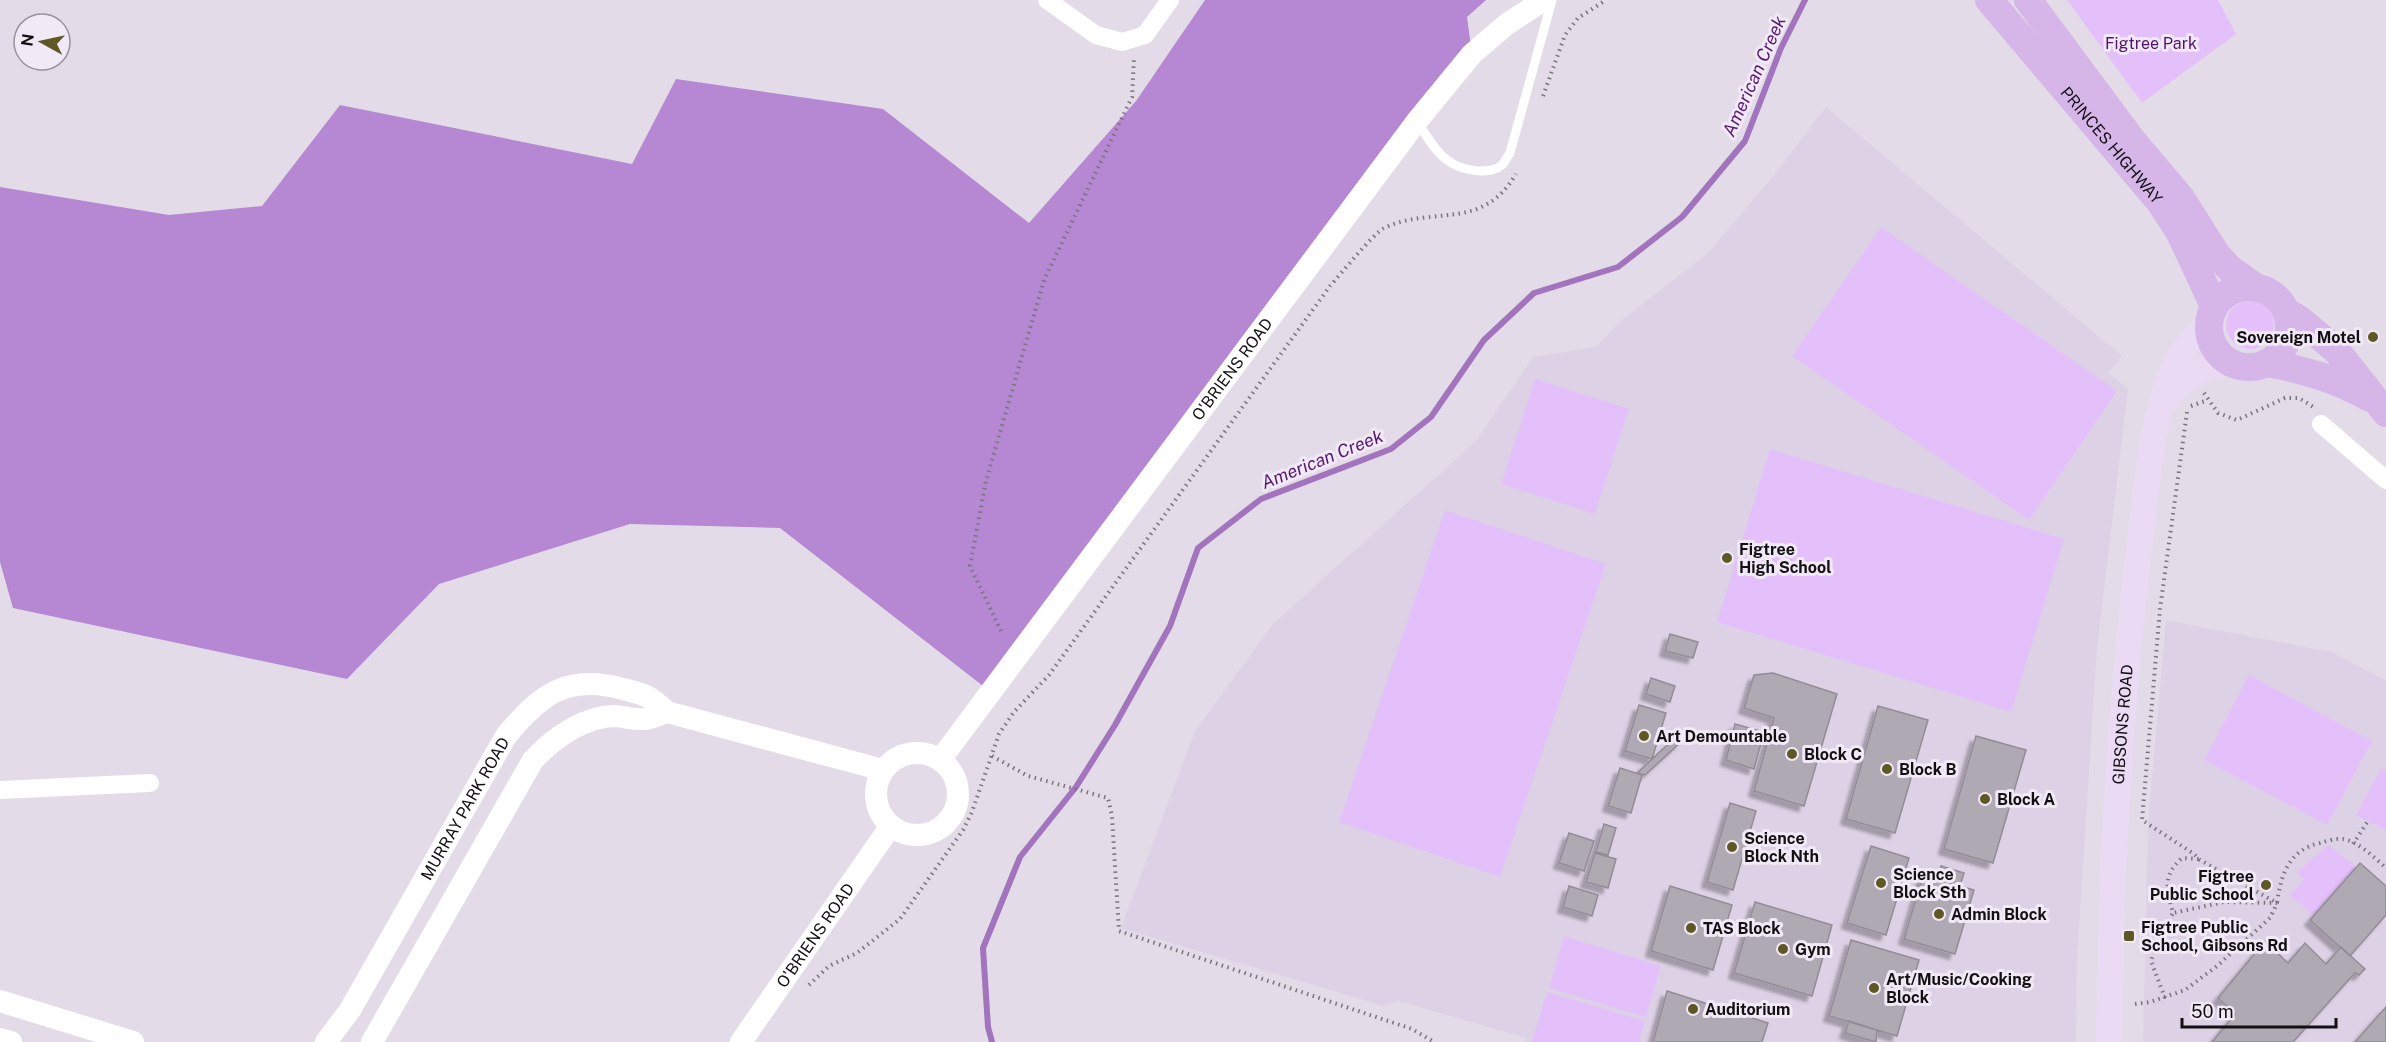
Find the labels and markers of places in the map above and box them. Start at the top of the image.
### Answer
place label: Sovereign Motel [2236,328,2361,347]
marker: Sovereign Motel [2366,330,2380,344]
place label: Figtree High School [1739,540,1832,577]
marker: Figtree High School [1720,551,1734,565]
place label: Art Demountable [1656,727,1787,746]
marker: Art Demountable [1637,729,1651,743]
place label: Block C [1804,745,1862,764]
marker: Block C [1785,747,1799,761]
place label: Block B [1899,760,1957,779]
marker: Block B [1880,762,1894,776]
place label: Block A [1997,790,2056,809]
marker: Block A [1978,792,1992,806]
place label: Science Block Nth [1744,829,1819,866]
marker: Science Block Nth [1725,840,1739,854]
place label: Science Block Sth [1893,865,1967,902]
place label: Figtree Public School [2150,867,2254,904]
marker: Science Block Sth [1874,876,1888,890]
marker: Figtree Public School [2259,878,2273,892]
place label: Admin Block [1951,905,2047,924]
marker: Admin Block [1932,907,1946,921]
place label: Figtree Public School, Gibsons Rd [2141,918,2288,955]
place label: TAS Block [1703,919,1780,938]
marker: TAS Block [1684,921,1698,935]
marker: Figtree Public School, Gibsons Rd [2122,929,2136,943]
place label: Gym [1795,940,1830,959]
marker: Gym [1776,942,1790,956]
place label: Art/Music/Cooking Block [1886,970,2032,1007]
marker: Art/Music/Cooking Block [1867,981,1881,995]
place label: Auditorium [1705,1000,1790,1019]
marker: Auditorium [1686,1002,1700,1016]

